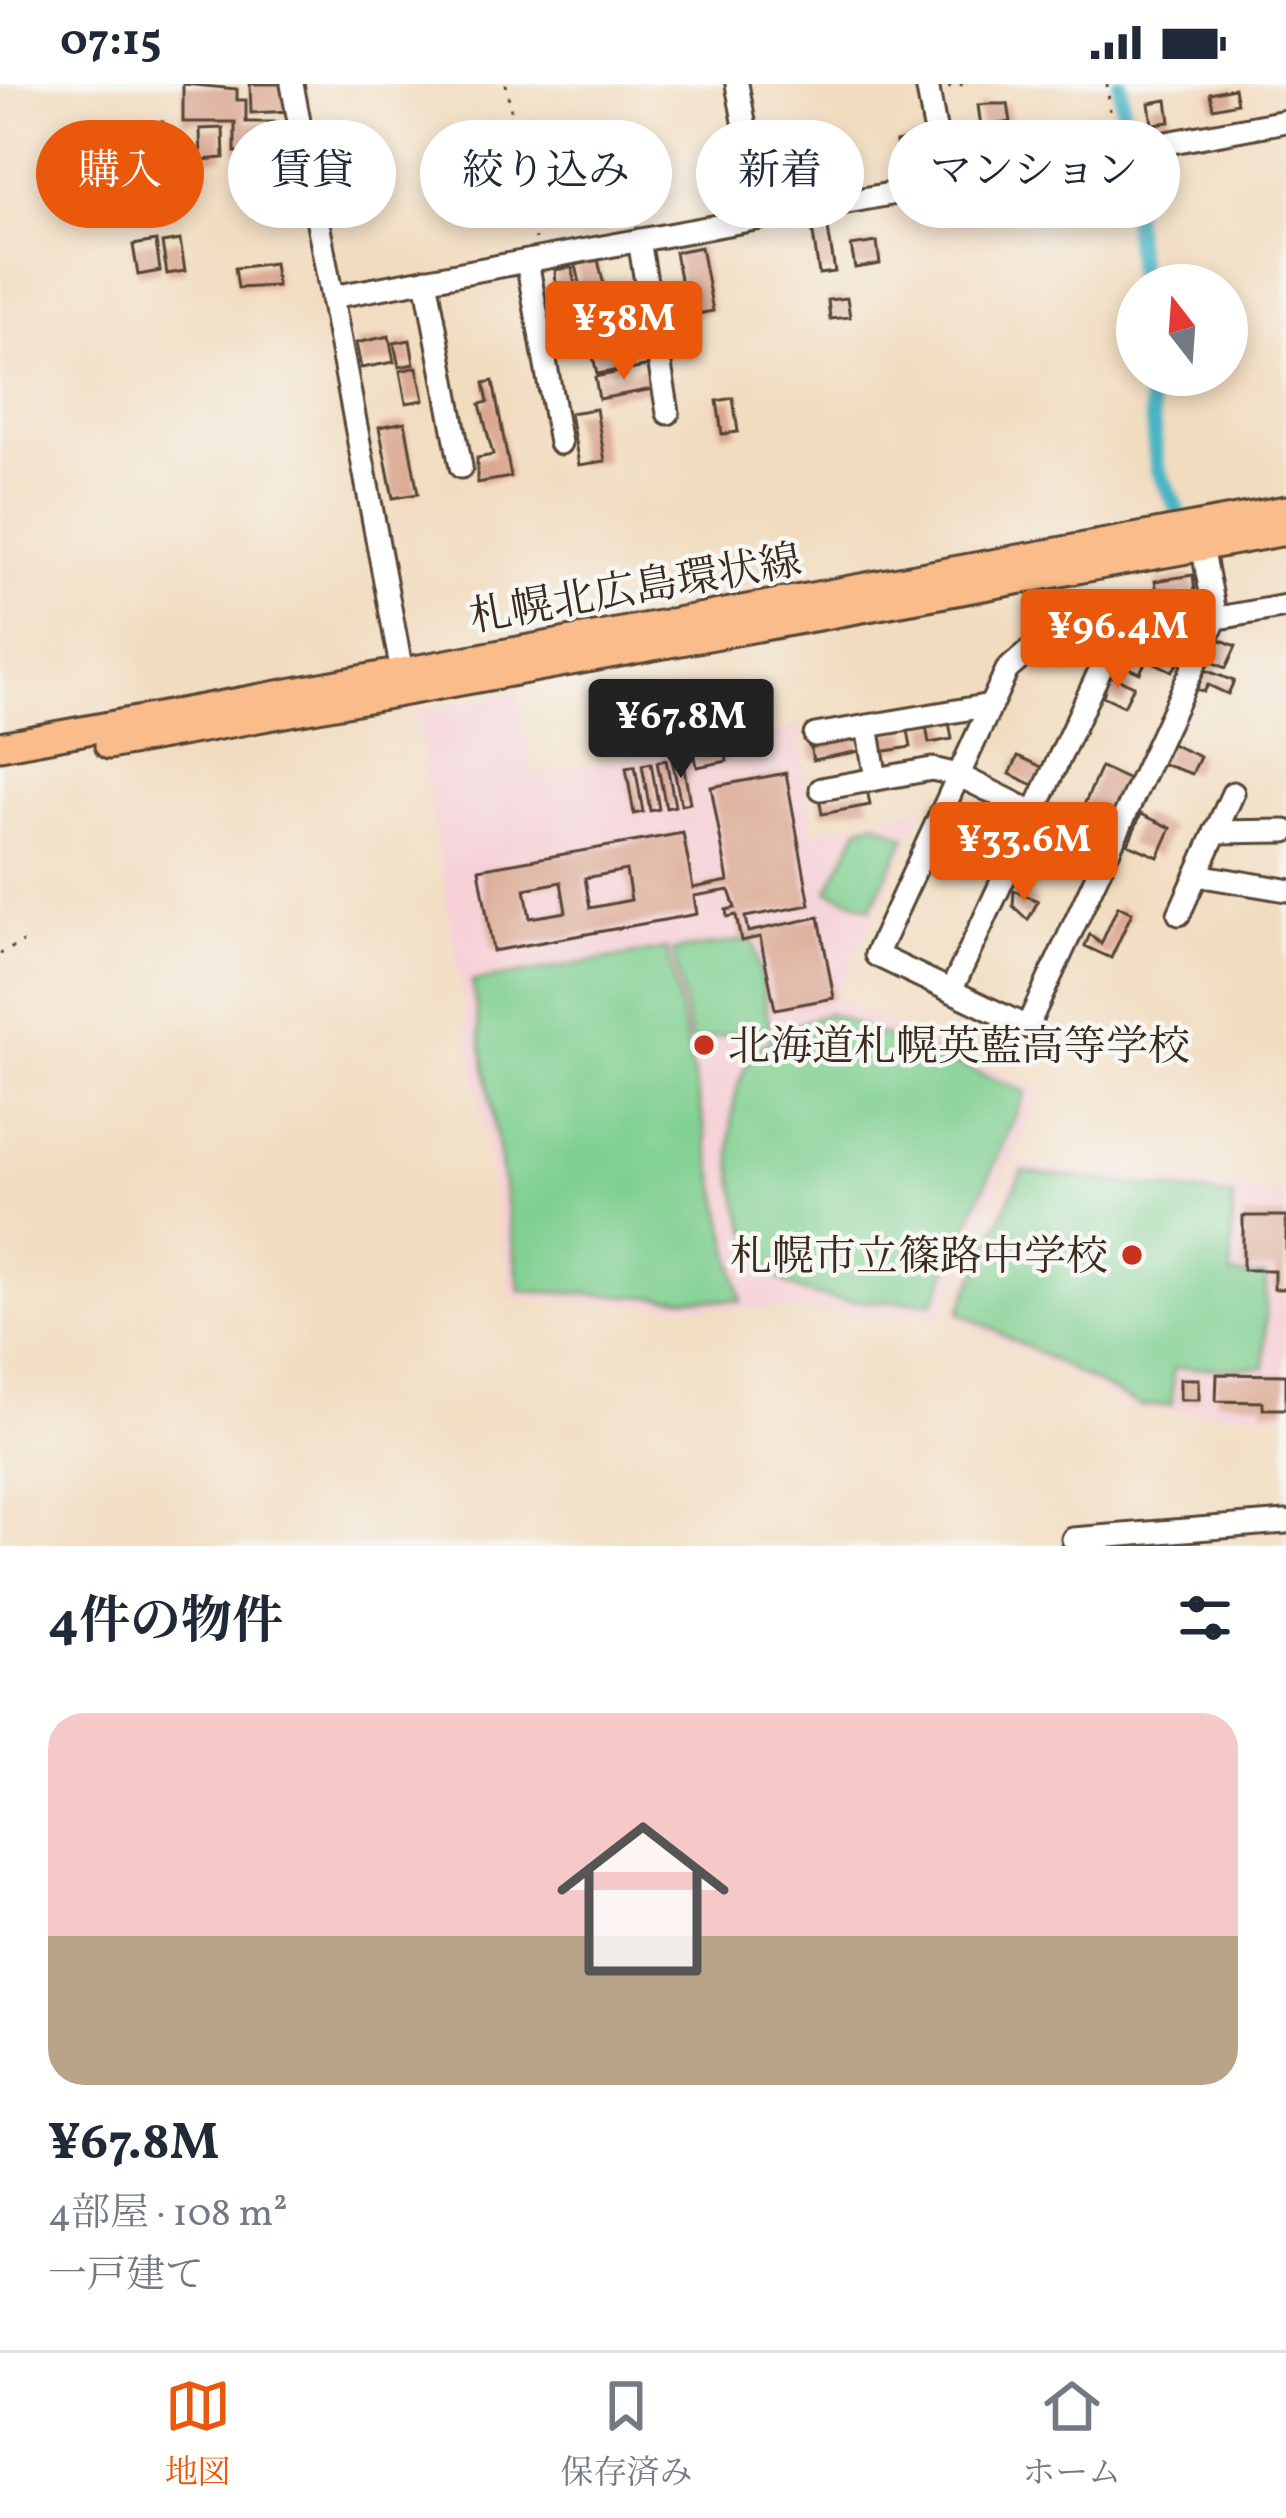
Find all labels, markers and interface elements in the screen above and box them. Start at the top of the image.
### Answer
text: 07:15 [60,11,162,74]
chip: 購入 [36,120,204,228]
chip: 賃貸 [228,120,396,228]
chip: 絞り込み [420,120,672,228]
chip: 新着 [696,120,864,228]
chip: マンション [888,120,1180,228]
north arrow [1116,264,1248,396]
map controls [1116,264,1248,396]
pin: ¥38M [553,281,695,383]
text: ¥38M [572,293,676,347]
street label: 札幌北広島環状線 [465,533,806,650]
pin: ¥96.4M [1020,589,1216,691]
text: ¥96.4M [1048,601,1188,655]
pin: ¥67.8M [583,679,779,781]
text: ¥67.8M [616,691,746,745]
pin: ¥33.6M [926,802,1122,904]
text: ¥33.6M [957,814,1091,868]
place label: 北海道札幌英藍高等学校 [728,1020,1190,1079]
marker: 北海道札幌英藍高等学校 [691,1032,717,1058]
place label: 札幌市立篠路中学校 [730,1230,1108,1289]
marker: 札幌市立篠路中学校 [1119,1242,1145,1268]
icon: filters [1172,1585,1238,1651]
text: 4件の物件 [48,1588,283,1659]
icon: home [535,1791,751,2007]
text: ¥67.8M [48,2109,219,2180]
text: 4部屋 · 108 m² [48,2188,288,2242]
text: 一戸建て [48,2250,204,2304]
tab: 地図 [165,2373,231,2498]
tab: 保存済み [560,2373,692,2498]
tab: ホーム [1022,2373,1121,2498]

